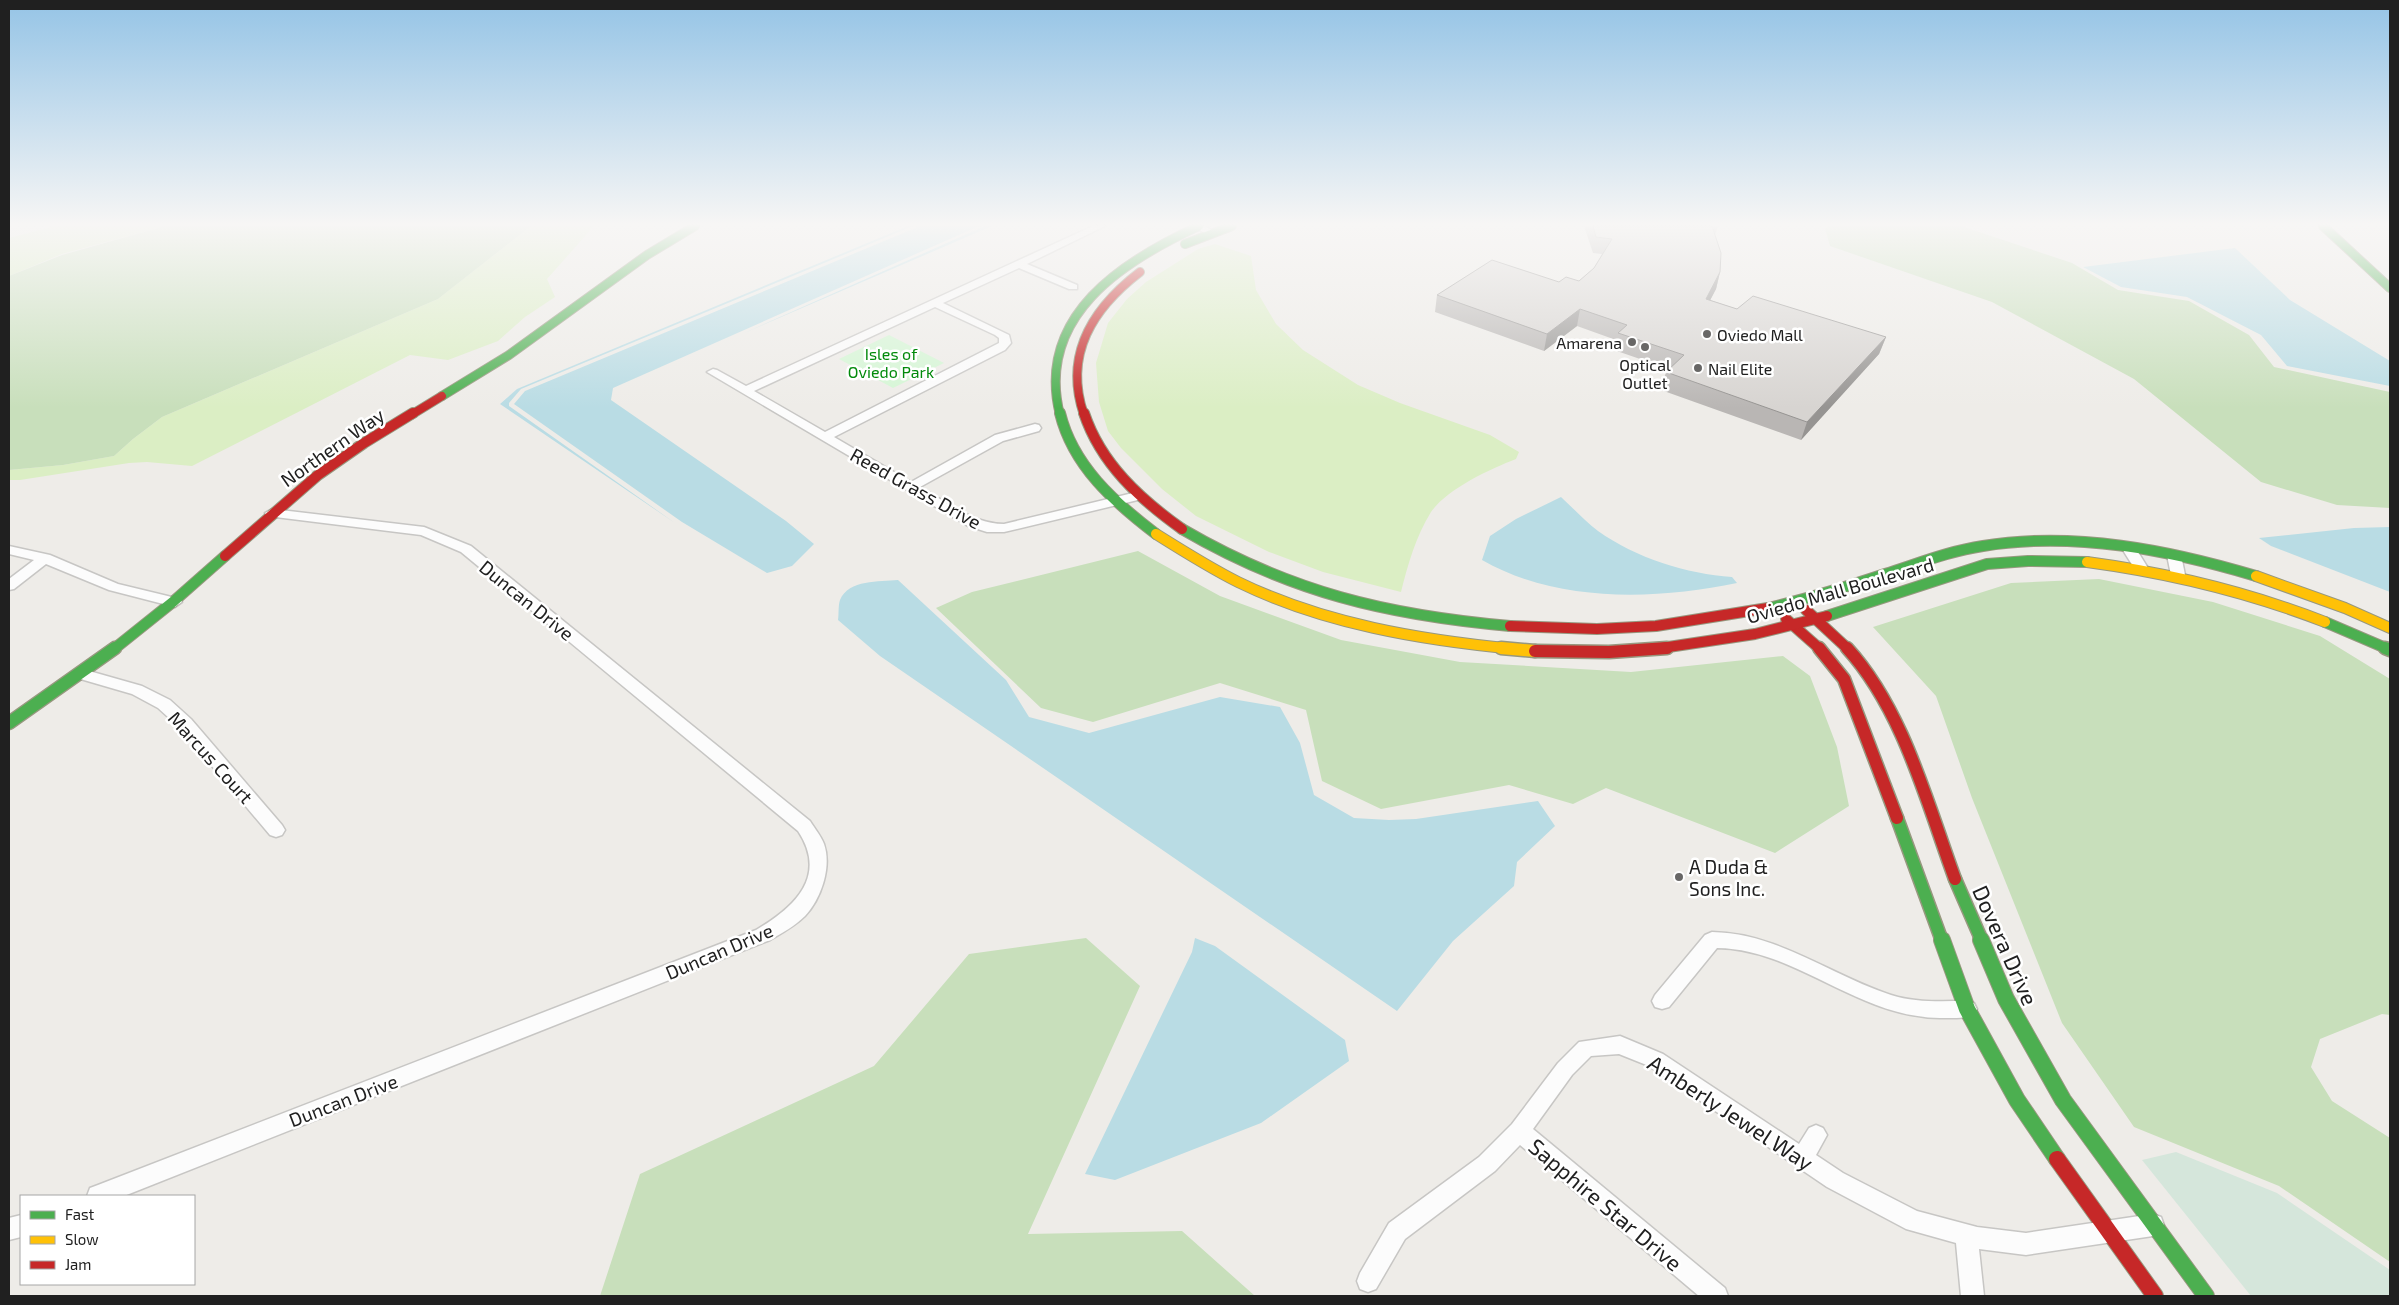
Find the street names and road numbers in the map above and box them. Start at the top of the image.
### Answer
street label: Northern Way [276,403,388,491]
street label: Reed Grass Drive [847,443,985,533]
street label: Oviedo Mall Boulevard [1744,552,1936,628]
street label: Duncan Drive [475,555,579,645]
street label: Marcus Court [164,706,258,808]
street label: Dovera Drive [1968,881,2044,1009]
street label: Duncan Drive [662,918,776,984]
street label: Amberly Jewel Way [1643,1049,1819,1175]
street label: Duncan Drive [285,1069,401,1131]
street label: Sapphire Star Drive [1524,1132,1688,1276]

